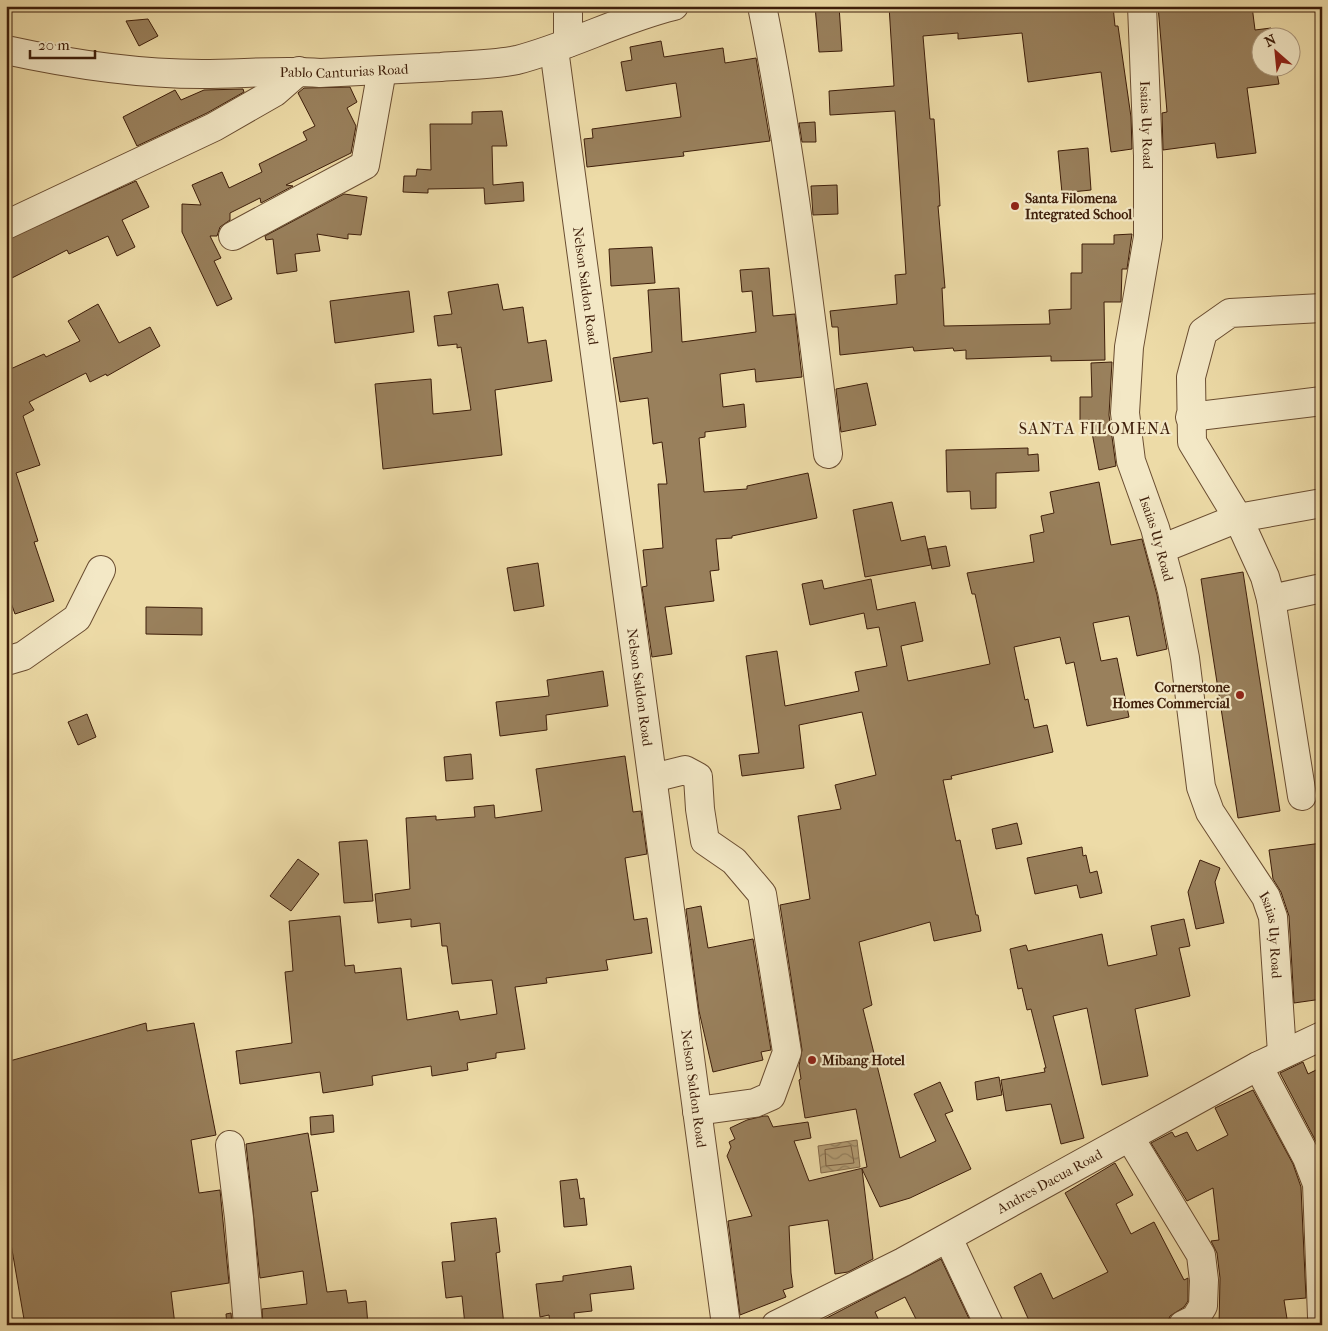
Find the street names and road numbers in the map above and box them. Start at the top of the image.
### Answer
street label: Pablo Canturias Road [280,60,409,82]
street label: Isaias Uy Road [1136,80,1157,169]
street label: Nelson Saldon Road [570,226,602,346]
street label: Isaias Uy Road [1136,494,1178,583]
street label: Nelson Saldon Road [624,627,656,748]
street label: Isaias Uy Road [1256,888,1286,979]
street label: Nelson Saldon Road [678,1029,711,1149]
street label: Andres Dacua Road [993,1145,1105,1218]

